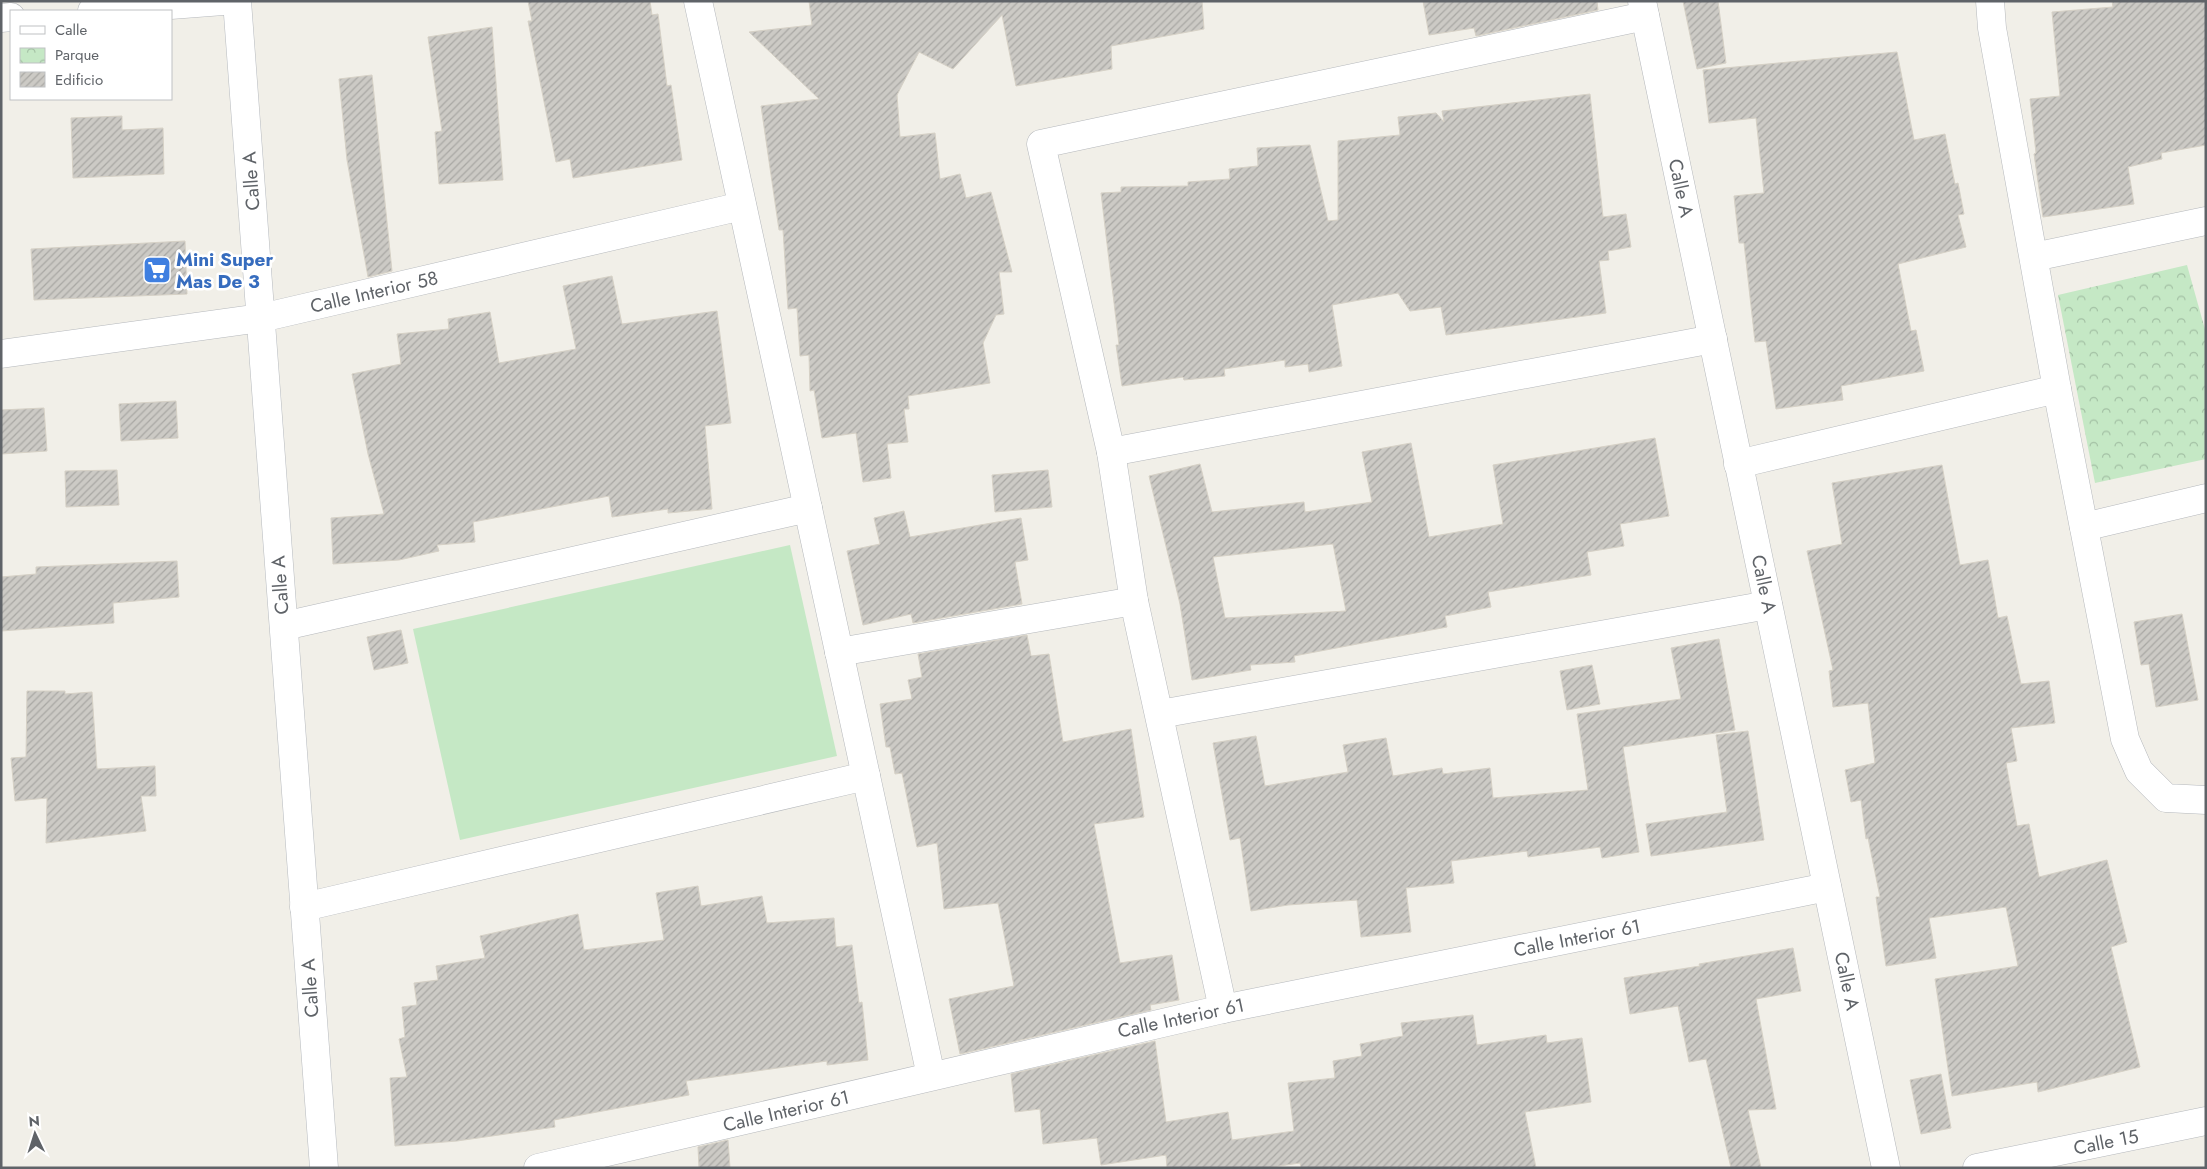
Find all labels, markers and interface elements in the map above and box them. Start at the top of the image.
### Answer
legend [10,10,172,100]
text: Calle [55,19,87,41]
text: Parque [55,44,99,66]
text: Edificio [55,69,103,91]
street label: Calle A [235,150,267,211]
street label: Calle A [1662,156,1700,220]
place label: Mini Super Mas De 3 [176,246,273,295]
supermarket icon: Mini Super Mas De 3 [142,255,172,285]
street label: Calle Interior 58 [307,264,441,320]
street label: Calle A [1745,552,1783,616]
street label: Calle A [264,554,296,615]
street label: Calle Interior 61 [1511,912,1643,964]
street label: Calle A [1828,949,1866,1013]
street label: Calle A [294,957,326,1018]
street label: Calle Interior 61 [1115,991,1247,1045]
street label: Calle Interior 61 [720,1083,852,1139]
north arrow [10,1109,60,1159]
text: N [28,1111,40,1131]
street label: Calle 15 [2071,1122,2141,1162]

